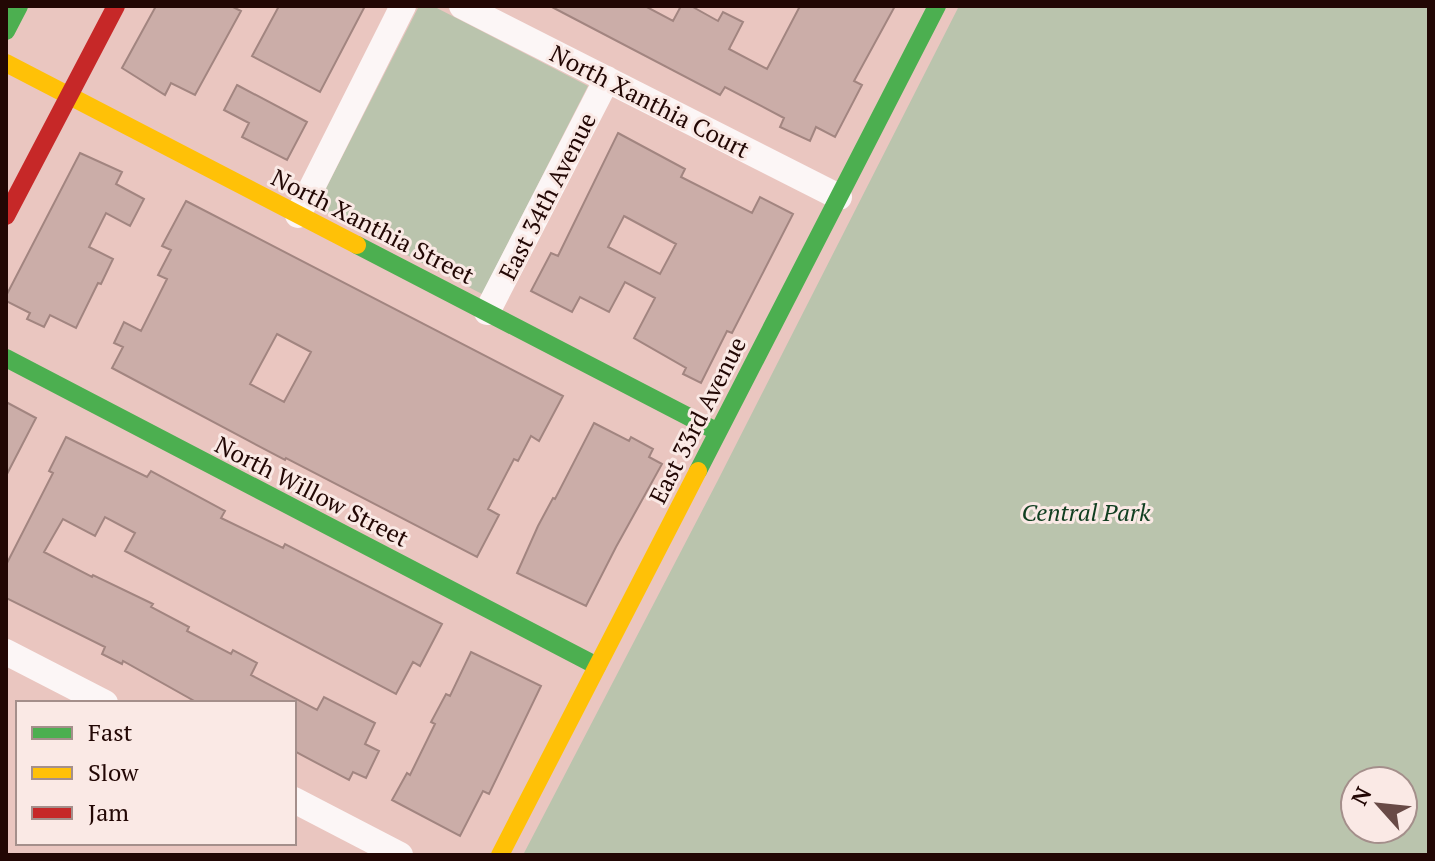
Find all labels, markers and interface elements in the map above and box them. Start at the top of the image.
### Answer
street label: North Xanthia Court [545,37,755,165]
street label: East 34th Avenue [491,107,603,285]
street label: North Xanthia Street [266,161,480,291]
street label: East 33rd Avenue [641,331,753,509]
street label: North Willow Street [210,428,414,554]
park label: Central Park [1022,496,1151,528]
legend [16,701,296,845]
text: Fast [88,716,133,748]
text: Slow [88,756,139,788]
north arrow [1339,765,1419,845]
text: N [1344,781,1378,810]
text: Jam [88,796,129,828]

